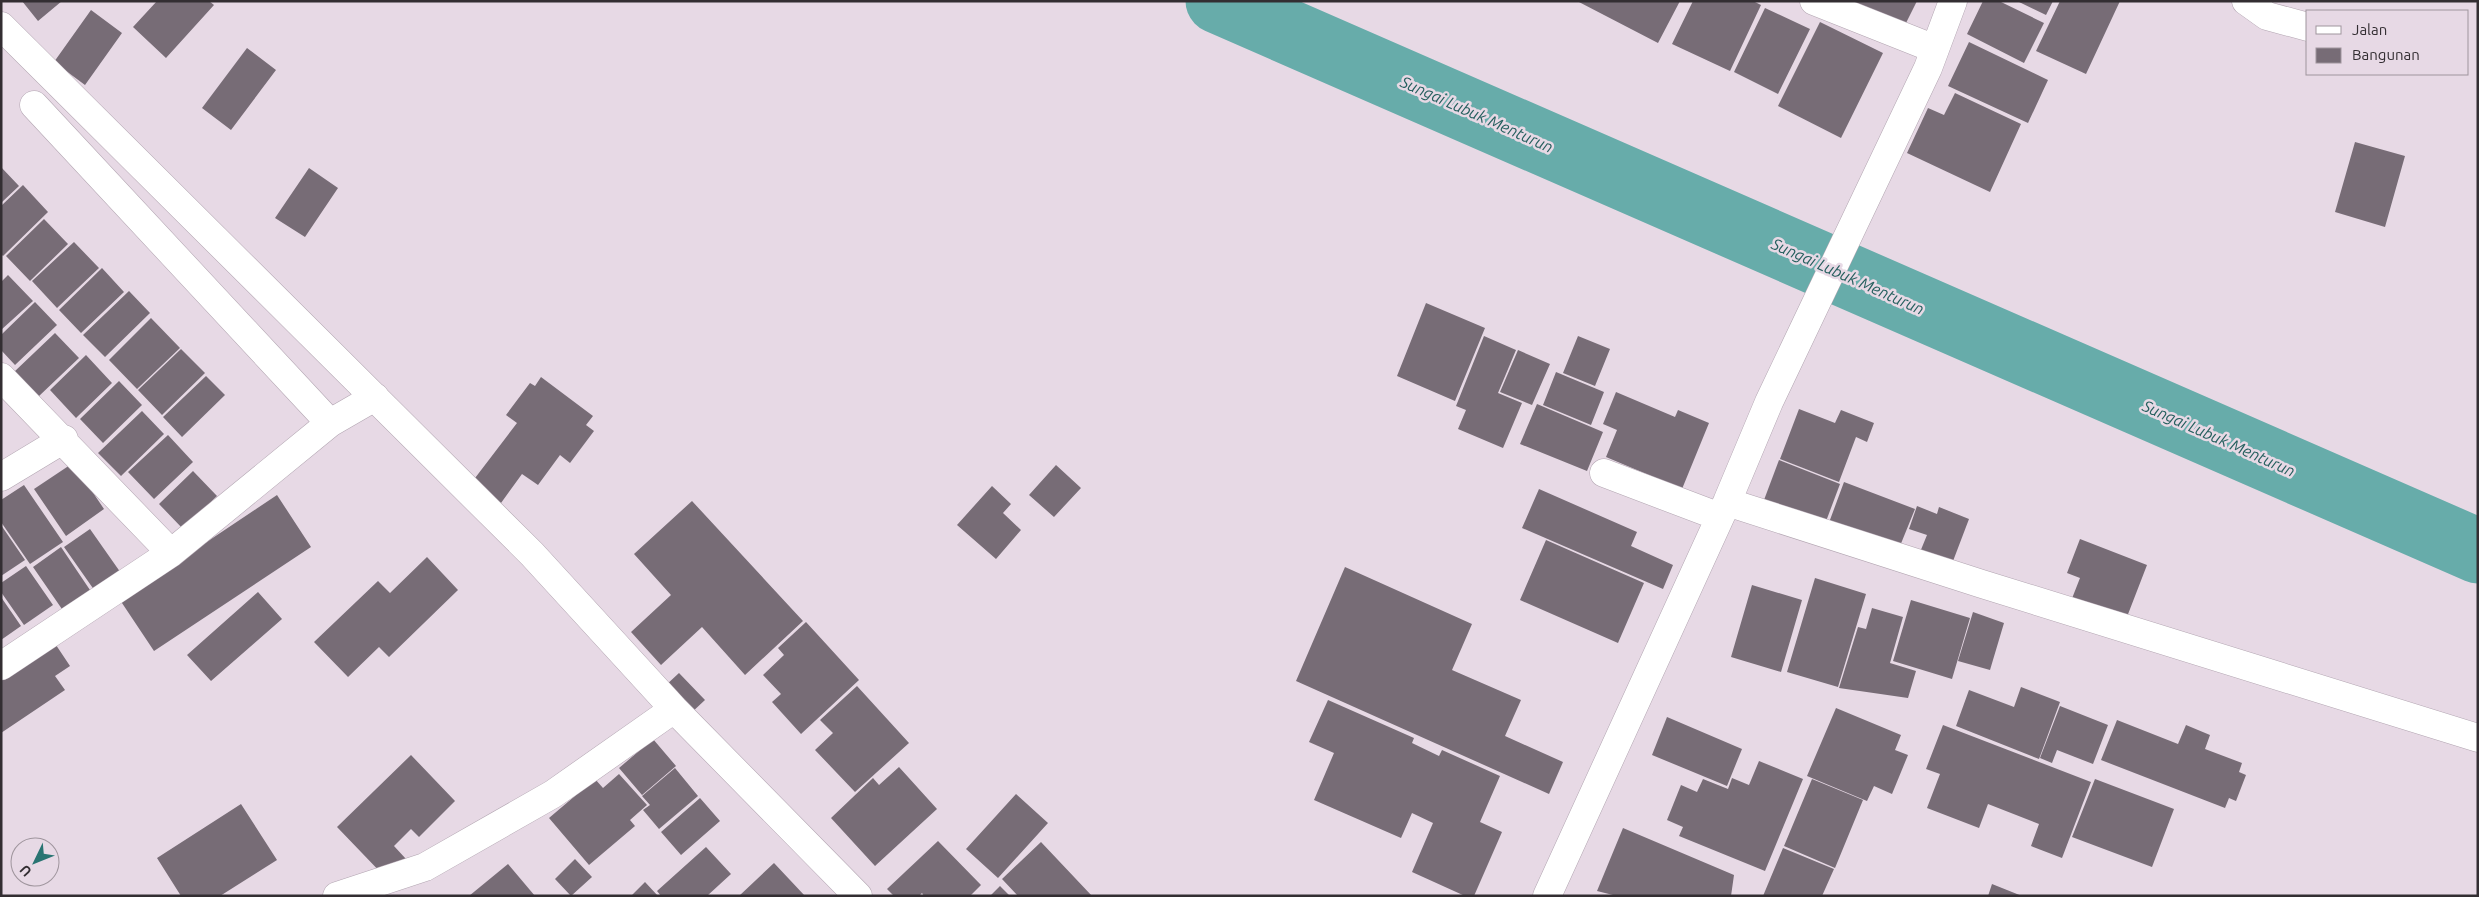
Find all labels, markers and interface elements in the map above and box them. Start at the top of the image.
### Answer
legend [2306,10,2469,75]
text: Jalan [2352,21,2387,38]
text: Bangunan [2352,46,2420,63]
water label: Sungai Lubuk Menturun [1397,72,1556,156]
water label: Sungai Lubuk Menturun [1768,234,1927,318]
water label: Sungai Lubuk Menturun [2139,396,2298,480]
north arrow [10,837,60,887]
text: U [16,862,35,880]

